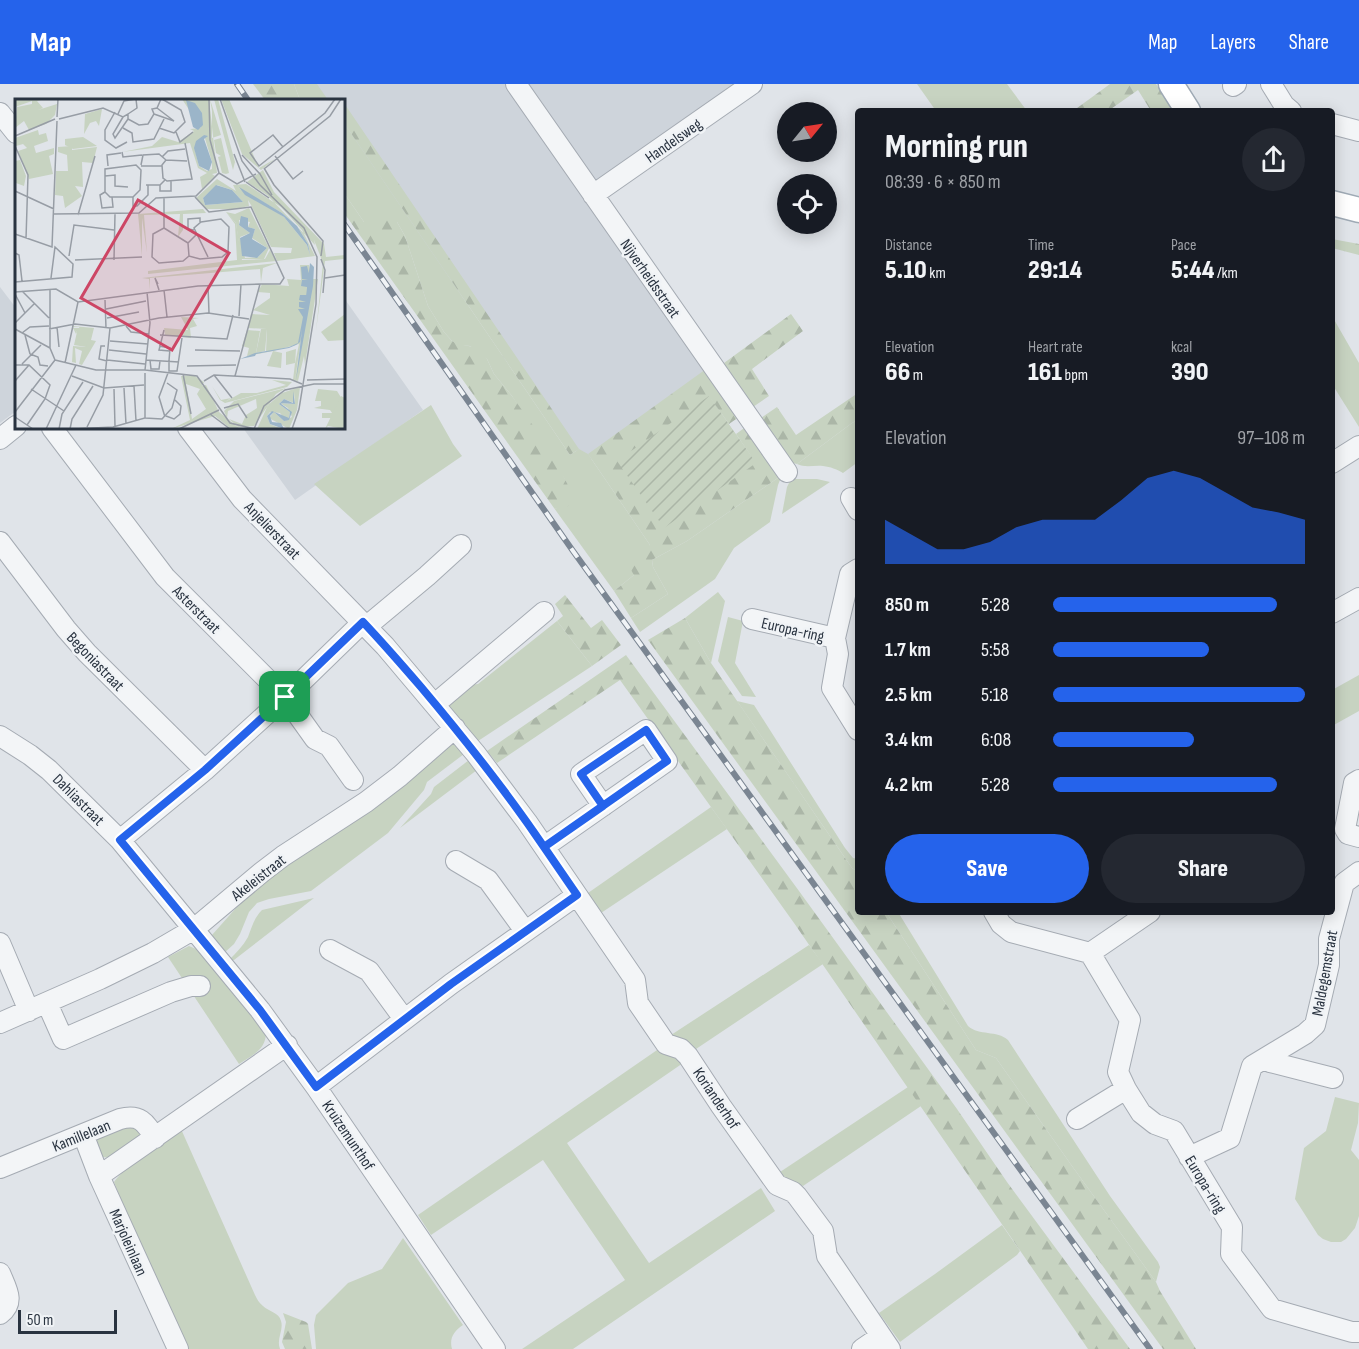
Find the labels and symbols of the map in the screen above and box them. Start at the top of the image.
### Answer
inset map [15,99,345,429]
north arrow [777,102,837,162]
street label: Handelsweg [642,115,706,168]
street label: Nijverheidsstraat [616,236,684,322]
street label: Anjelierstraat [239,498,304,564]
street label: Asterstraat [167,581,224,638]
street label: Europa-ring [759,614,826,647]
street label: Begoniastraat [62,629,128,696]
pin [259,671,310,722]
street label: Dahliastraat [48,770,108,830]
street label: Akeleistraat [227,851,290,906]
street label: Maldegemstraat [1309,929,1342,1018]
street label: Korianderhof [688,1065,743,1133]
street label: Kruizemunthof [317,1097,378,1175]
street label: Kamillelaan [50,1116,113,1157]
street label: Europa-ring [1180,1153,1229,1217]
street label: Marjoleinlaan [104,1206,151,1279]
scale bar [18,1307,117,1334]

